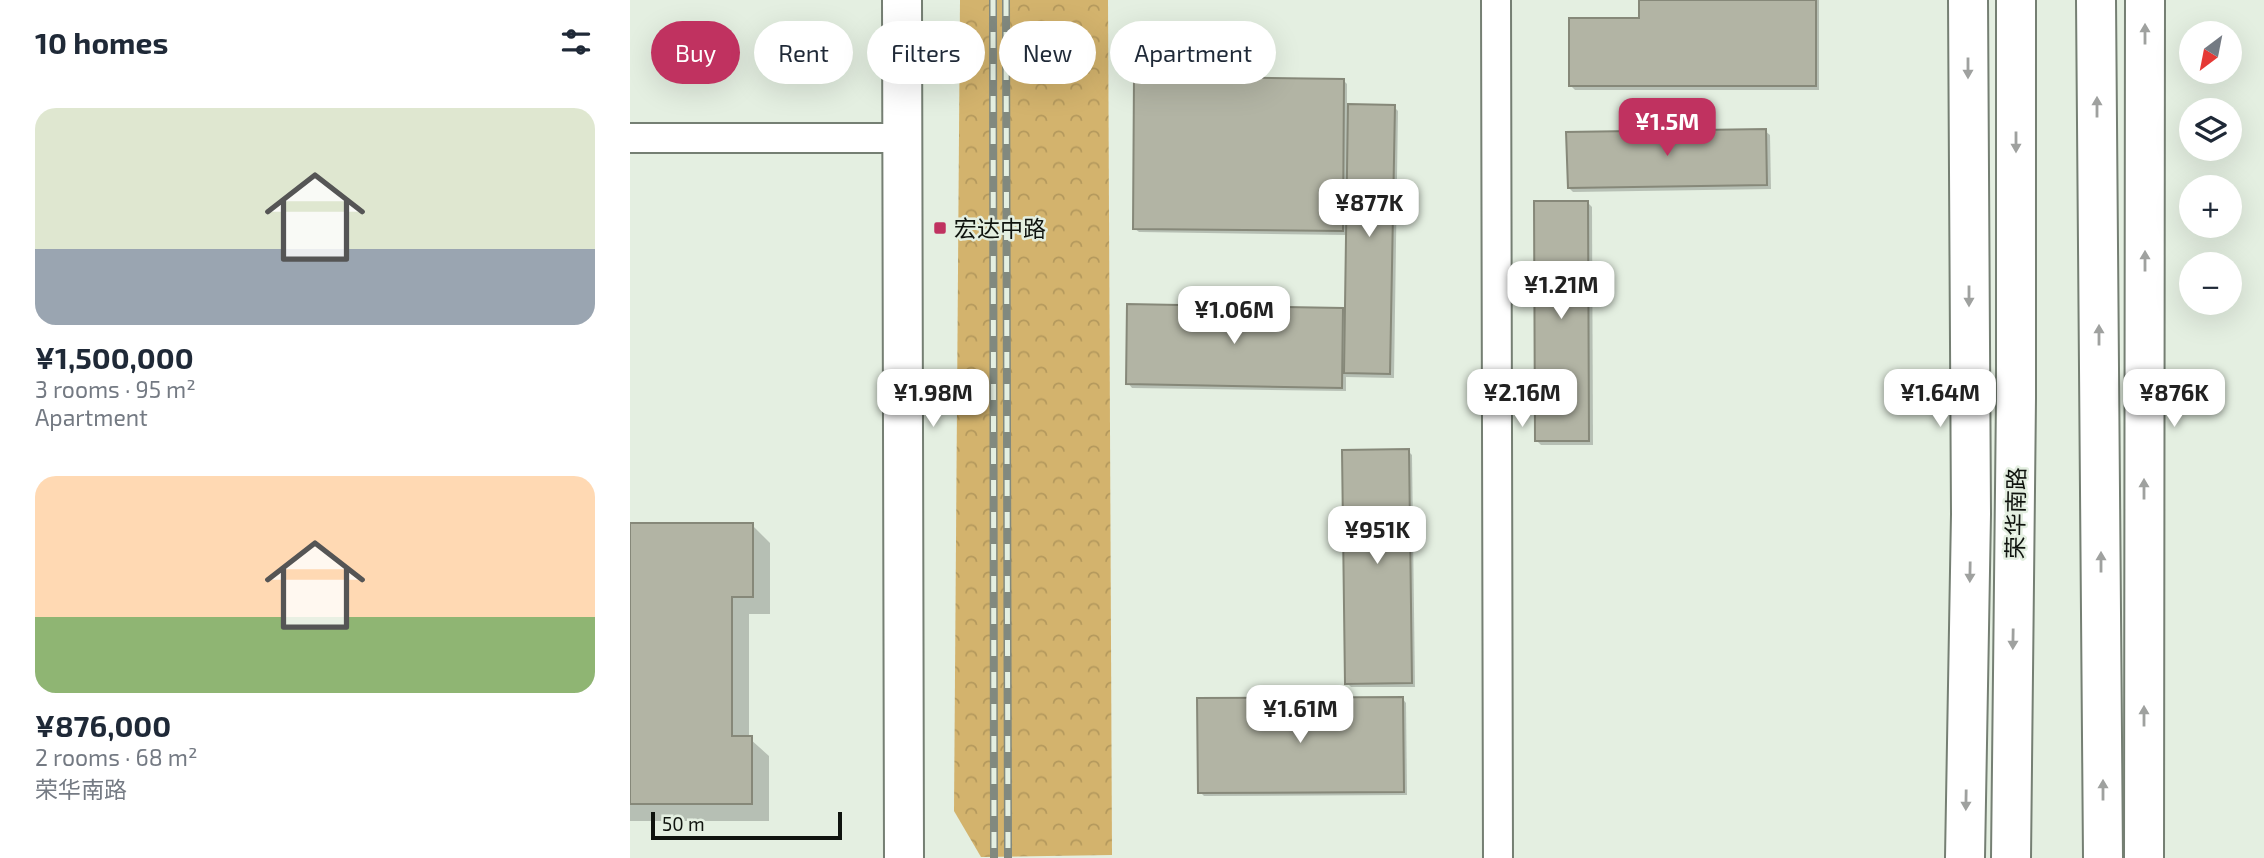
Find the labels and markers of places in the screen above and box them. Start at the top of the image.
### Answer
pin: ¥1.5M [1618,99,1716,158]
pin: ¥877K [1320,180,1418,239]
place label: 宏达中路 [954,214,1046,242]
marker: 宏达中路 [932,220,948,236]
pin: ¥1.21M [1504,262,1618,321]
pin: ¥1.06M [1177,286,1291,346]
pin: ¥1.98M [876,370,990,429]
pin: ¥2.16M [1465,370,1579,429]
pin: ¥1.64M [1883,370,1997,429]
pin: ¥876K [2125,370,2223,429]
pin: ¥951K [1328,506,1426,566]
pin: ¥1.61M [1243,686,1357,745]

